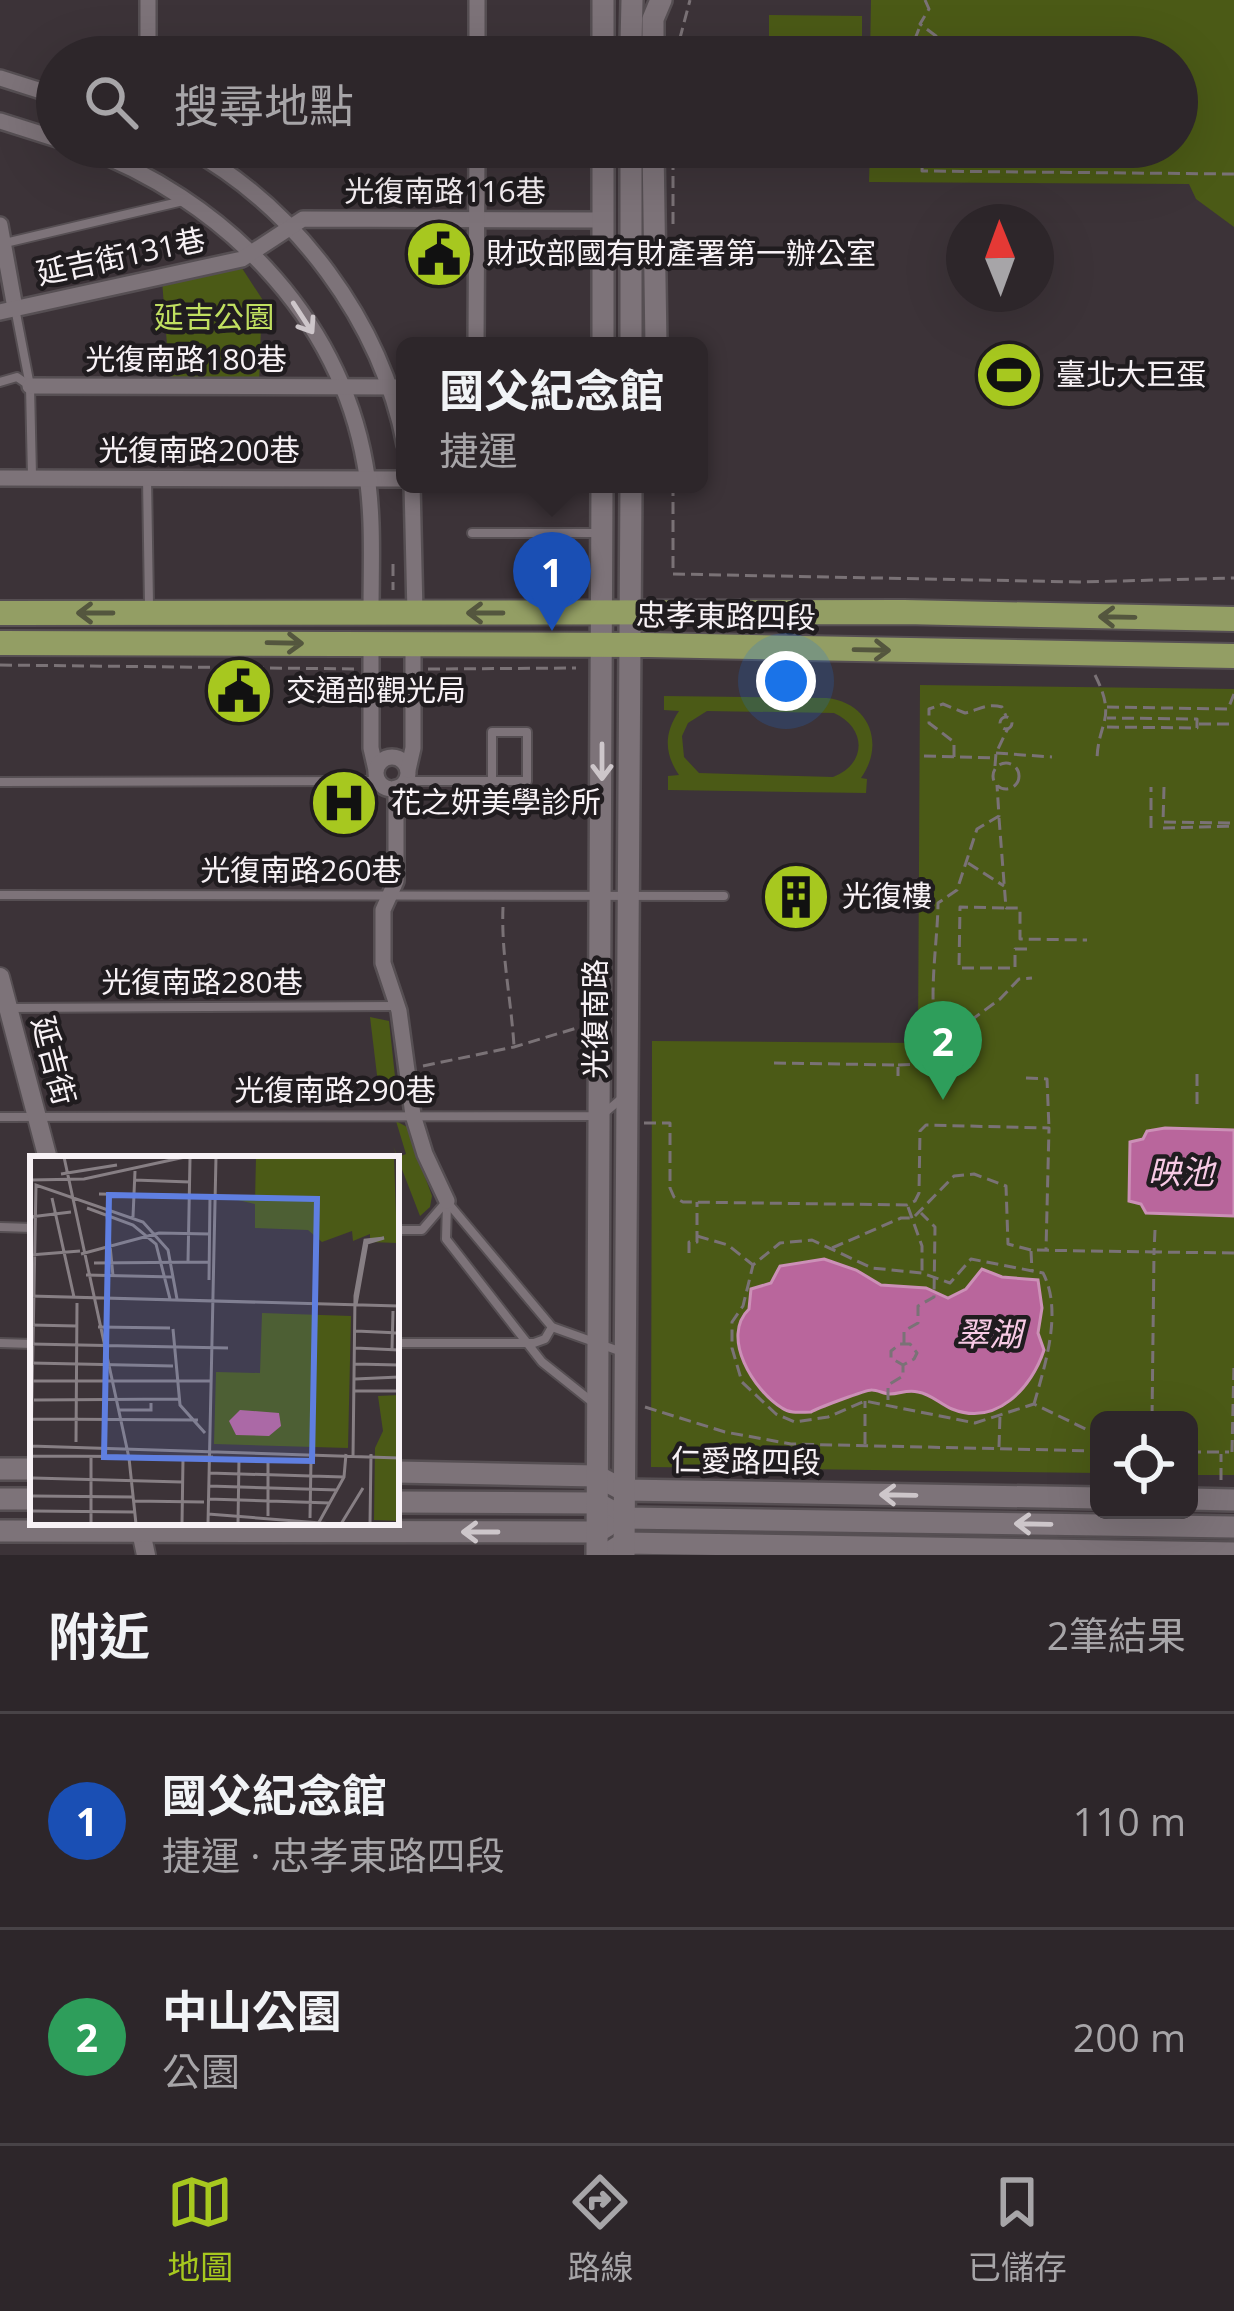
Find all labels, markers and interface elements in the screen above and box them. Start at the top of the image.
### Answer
search box [36,36,1198,168]
icon: search [78,69,144,135]
text: 搜尋地點 [174,74,354,135]
street label: 光復南路116巷 [344,170,546,211]
north arrow [946,204,1054,312]
street label: 延吉街131巷 [33,218,209,293]
public building icon: 財政部國有財產署第一辦公室 [404,219,474,289]
place label: 財政部國有財產署第一辦公室 [486,232,876,273]
park label: 延吉公園 [154,296,274,337]
one-way arrow [291,300,316,334]
popup [396,337,708,493]
street label: 光復南路180巷 [85,338,287,379]
sports icon: 臺北大巨蛋 [974,340,1044,410]
place label: 臺北大巨蛋 [1056,353,1206,394]
text: 國父紀念館 [439,359,665,420]
text: 捷運 [439,423,518,476]
street label: 光復南路200巷 [98,429,300,470]
pin: 1 [513,532,591,631]
street label: 忠孝東路四段 [636,593,816,638]
one-way arrow [76,602,115,624]
one-way arrow [466,602,505,624]
one-way arrow [1098,605,1137,628]
one-way arrow [265,632,304,654]
one-way arrow [852,638,891,661]
your location [756,651,816,711]
public building icon: 交通部觀光局 [204,656,274,726]
place label: 交通部觀光局 [286,669,466,710]
one-way arrow [591,742,613,781]
hospital icon: 花之妍美學診所 [309,768,379,838]
place label: 花之妍美學診所 [391,781,601,822]
street label: 光復南路260巷 [200,849,402,890]
building icon: 光復樓 [761,862,831,932]
place label: 光復樓 [842,875,932,916]
street label: 光復南路 [574,959,615,1079]
street label: 光復南路280巷 [101,961,303,1002]
pin: 2 [904,1001,982,1100]
street label: 延吉街 [23,1012,86,1109]
street label: 光復南路290巷 [234,1069,436,1110]
water label: 映池 [1148,1149,1217,1194]
inset map [30,1156,399,1525]
water label: 翠湖 [956,1311,1027,1356]
map controls [1090,1411,1198,1519]
button: locate [1090,1411,1198,1519]
street label: 仁愛路四段 [671,1439,821,1482]
one-way arrow [879,1483,918,1506]
one-way arrow [1014,1512,1053,1535]
one-way arrow [461,1521,500,1543]
text: 附近 [48,1600,150,1670]
text: 2筆結果 [1047,1608,1186,1661]
text: 國父紀念館 [162,1764,387,1825]
text: 1 [76,1794,98,1847]
text: 110 m [1073,1794,1186,1847]
text: 捷運 · 忠孝東路四段 [162,1828,505,1881]
text: 中山公園 [162,1980,342,2041]
text: 2 [76,2010,98,2063]
text: 200 m [1073,2010,1186,2063]
text: 公園 [162,2044,240,2097]
tab: 地圖 [167,2169,233,2289]
tab: 路線 [567,2169,633,2289]
tab: 已儲存 [968,2169,1067,2289]

